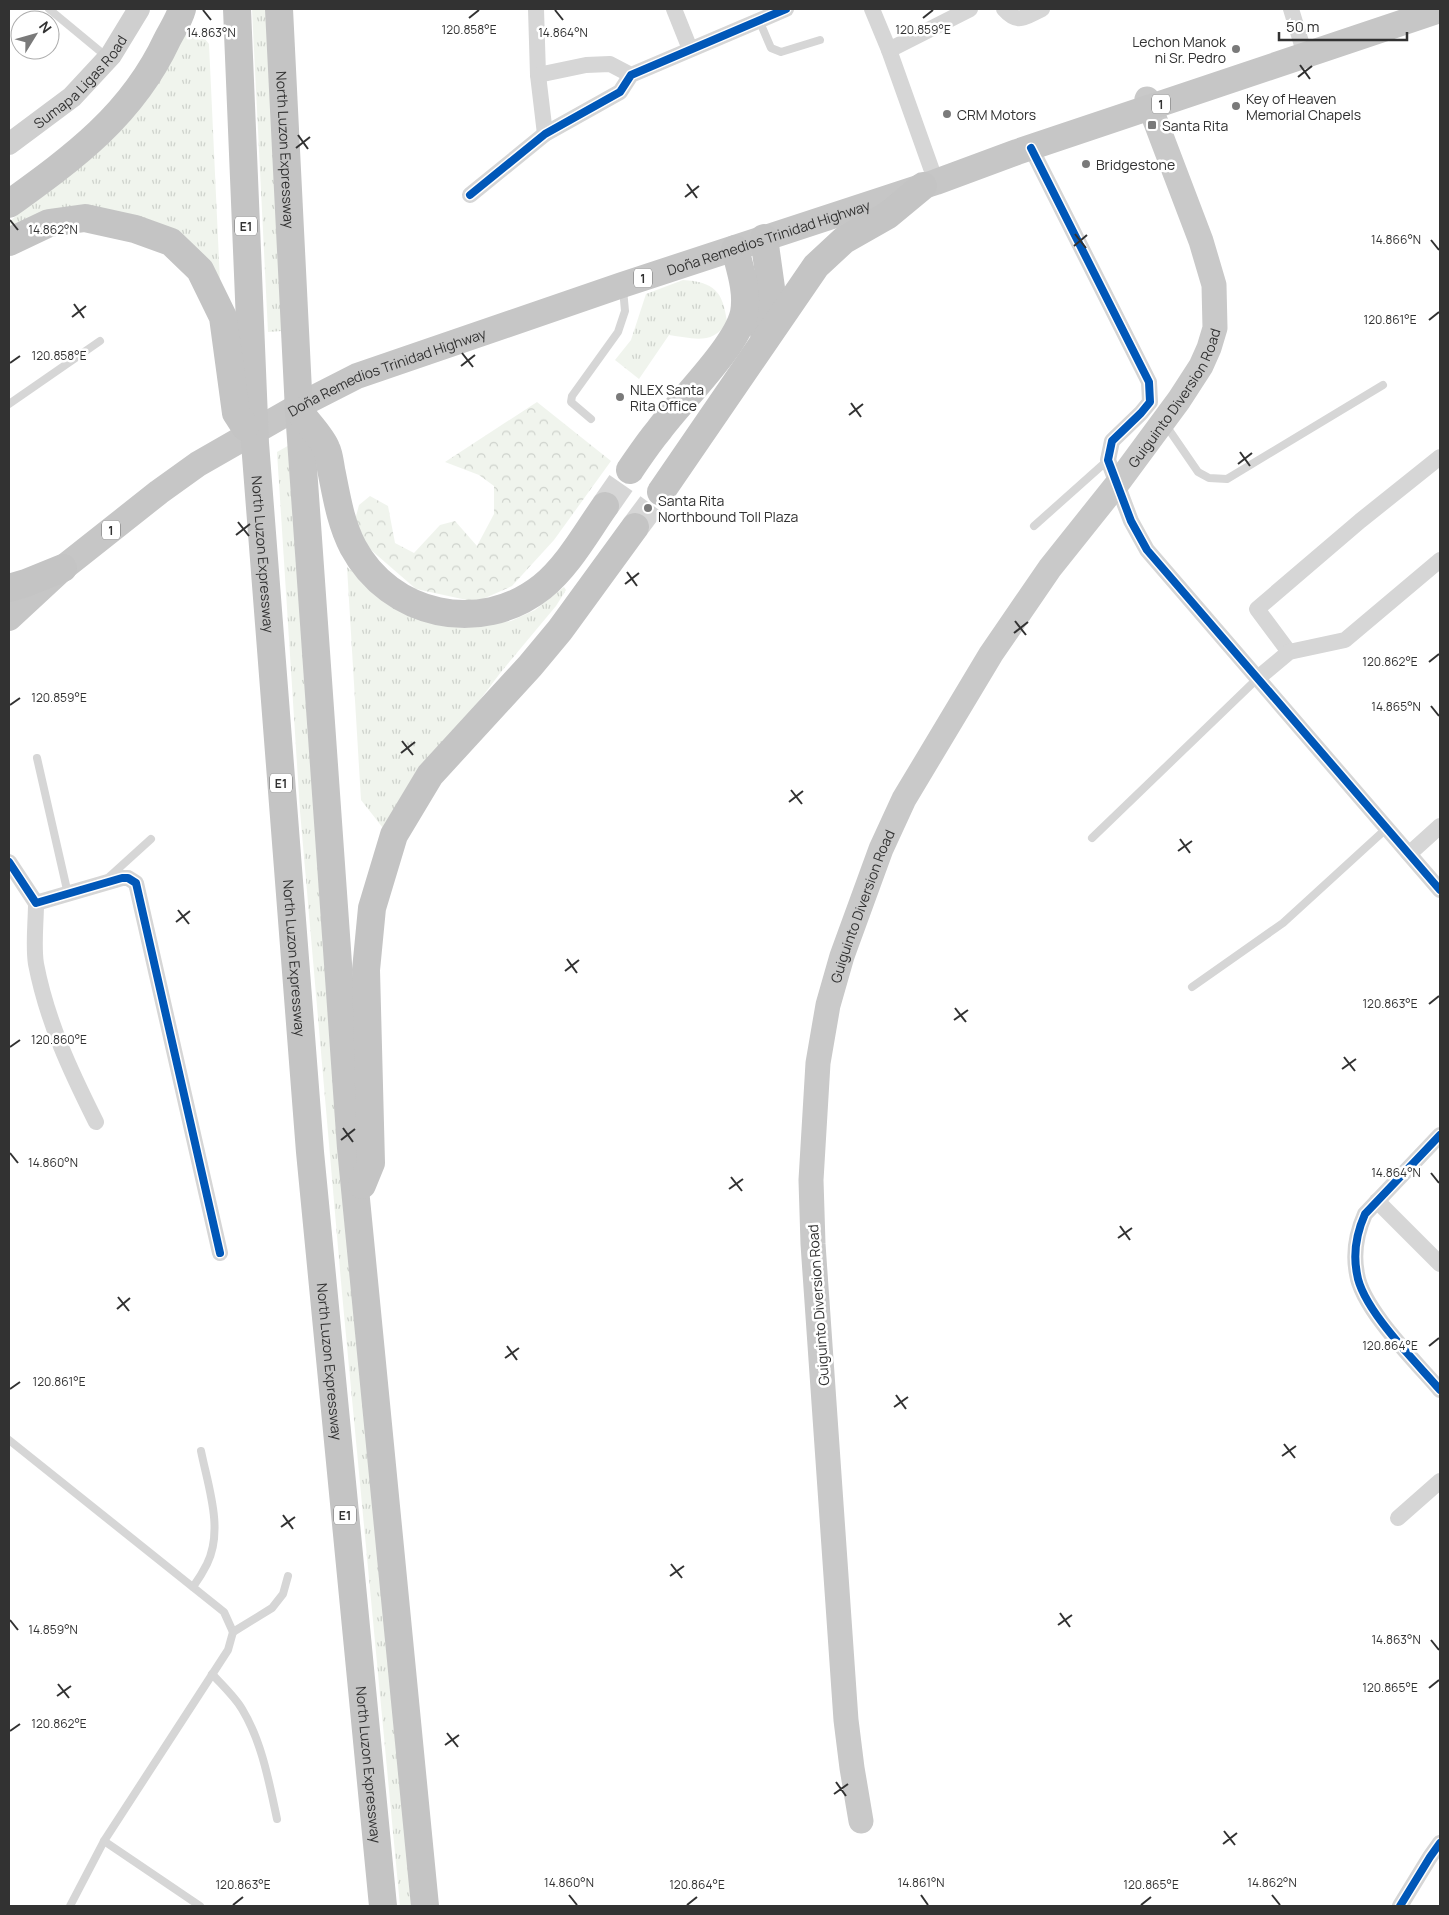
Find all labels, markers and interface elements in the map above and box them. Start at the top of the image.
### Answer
north arrow [10,10,60,60]
scale bar [1279,10,1406,42]
text: 50 m [1286,16,1320,37]
text: N [35,17,56,37]
text: 120.858°E [442,21,497,38]
text: 120.859°E [895,21,951,38]
text: 14.863°N [186,24,236,41]
text: 14.864°N [538,24,588,41]
street label: Sumapa Ligas Road [29,31,130,132]
place label: Lechon Manok ni Sr. Pedro [1132,32,1227,67]
marker: Lechon Manok ni Sr. Pedro [1230,43,1242,55]
street label: North Luzon Expressway [273,71,299,230]
place label: Key of Heaven Memorial Chapels [1246,89,1361,124]
road number: 1 [1152,95,1170,114]
marker: Key of Heaven Memorial Chapels [1230,100,1242,112]
place label: CRM Motors [957,105,1036,124]
marker: CRM Motors [941,108,953,120]
place label: Santa Rita [1162,116,1228,135]
marker: Santa Rita [1146,119,1158,131]
place label: Bridgestone [1096,155,1175,174]
marker: Bridgestone [1080,158,1092,170]
street label: Doña Remedios Trinidad Highway [664,195,873,279]
road number: E1 [235,217,257,236]
text: 14.862°N [28,221,78,238]
text: 14.866°N [1371,231,1421,248]
road number: 1 [634,268,652,288]
text: 120.861°E [1363,311,1417,328]
street label: Doña Remedios Trinidad Highway [284,323,489,420]
street label: Guiguinto Diversion Road [1123,326,1224,471]
text: 120.858°E [32,347,87,364]
place label: NLEX Santa Rita Office [630,380,704,415]
marker: NLEX Santa Rita Office [614,391,626,403]
street label: North Luzon Expressway [248,475,279,634]
place label: Santa Rita Northbound Toll Plaza [658,491,798,526]
marker: Santa Rita Northbound Toll Plaza [642,502,654,514]
road number: 1 [102,520,120,540]
text: 120.862°E [1362,653,1418,670]
text: 120.859°E [31,689,87,706]
text: 14.865°N [1371,698,1421,715]
road number: E1 [270,774,292,792]
street label: Guiguinto Diversion Road [825,826,898,985]
street label: North Luzon Expressway [279,879,311,1038]
text: 120.863°E [1362,995,1418,1012]
text: 120.860°E [31,1031,87,1048]
text: 14.860°N [28,1154,78,1171]
text: 14.864°N [1371,1164,1421,1181]
street label: Guiguinto Diversion Road [803,1224,833,1386]
street label: North Luzon Expressway [313,1282,347,1442]
text: 120.864°E [1362,1337,1418,1354]
text: 120.861°E [32,1373,86,1390]
road number: E1 [334,1506,356,1524]
text: 14.859°N [28,1621,78,1638]
text: 14.863°N [1371,1631,1421,1648]
text: 120.865°E [1362,1679,1418,1696]
street label: North Luzon Expressway [352,1685,386,1845]
text: 120.862°E [31,1715,87,1732]
text: 14.860°N [544,1874,594,1891]
text: 14.861°N [897,1874,945,1891]
text: 14.862°N [1247,1874,1297,1891]
text: 120.863°E [215,1876,271,1893]
text: 120.864°E [669,1876,725,1893]
text: 120.865°E [1123,1876,1179,1893]

